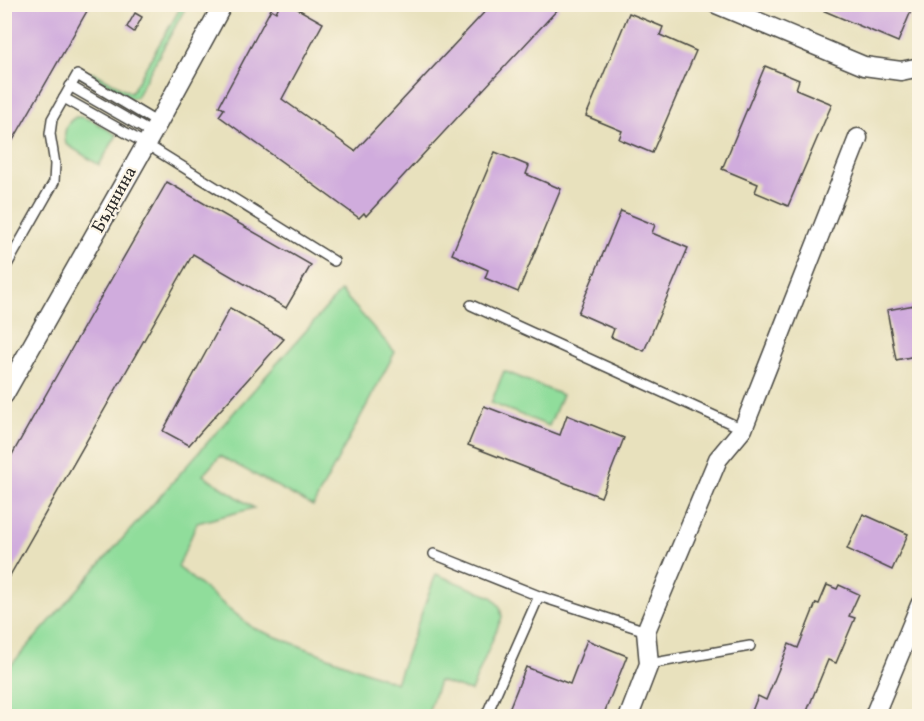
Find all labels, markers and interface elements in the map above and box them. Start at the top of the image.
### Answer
street label: Бъднина [86,162,144,238]

